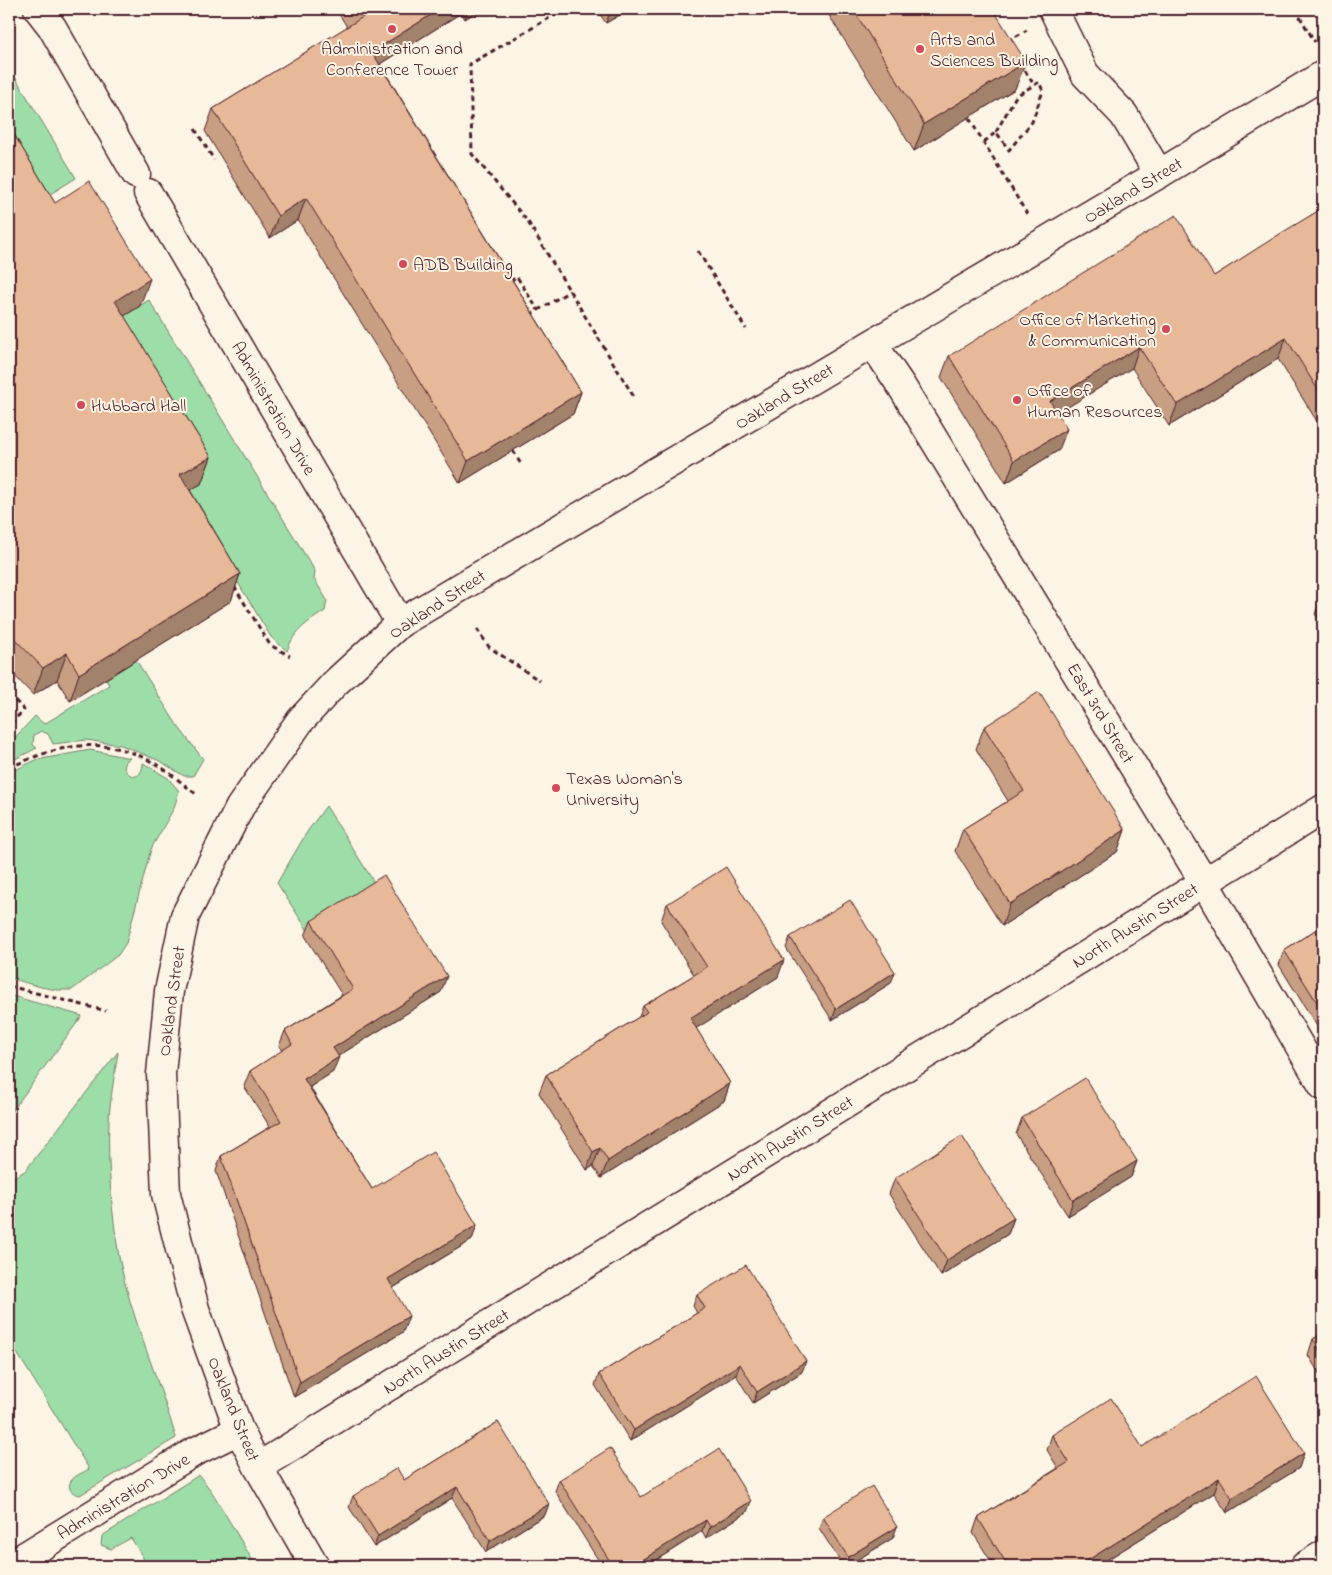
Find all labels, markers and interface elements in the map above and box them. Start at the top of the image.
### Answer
marker: Administration and Conference Tower [386,23,398,35]
place label: Arts and Sciences Building [930,28,1058,76]
place label: Administration and Conference Tower [321,37,463,84]
marker: Arts and Sciences Building [914,43,926,55]
street label: Oakland Street [1080,152,1188,231]
place label: ADB Building [413,253,513,280]
marker: ADB Building [397,258,409,270]
place label: Office of Marketing & Communication [1019,308,1156,355]
marker: Office of Marketing & Communication [1160,323,1172,335]
street label: Administration Drive [223,337,322,482]
street label: Oakland Street [731,358,839,437]
place label: Office of Human Resources [1027,379,1162,426]
place label: Hubbard Hall [91,394,186,420]
marker: Office of Human Resources [1011,394,1023,406]
marker: Hubbard Hall [75,399,87,411]
street label: Oakland Street [384,565,492,647]
street label: East 3rd Street [1059,659,1140,769]
place label: Texas Woman's University [566,767,683,814]
marker: Texas Woman's University [550,782,562,794]
street label: North Austin Street [1068,877,1204,976]
street label: Oakland Street [152,944,194,1058]
street label: North Austin Street [723,1090,859,1189]
street label: North Austin Street [379,1303,515,1402]
street label: Oakland Street [199,1353,265,1466]
street label: Administration Drive [53,1447,196,1548]

